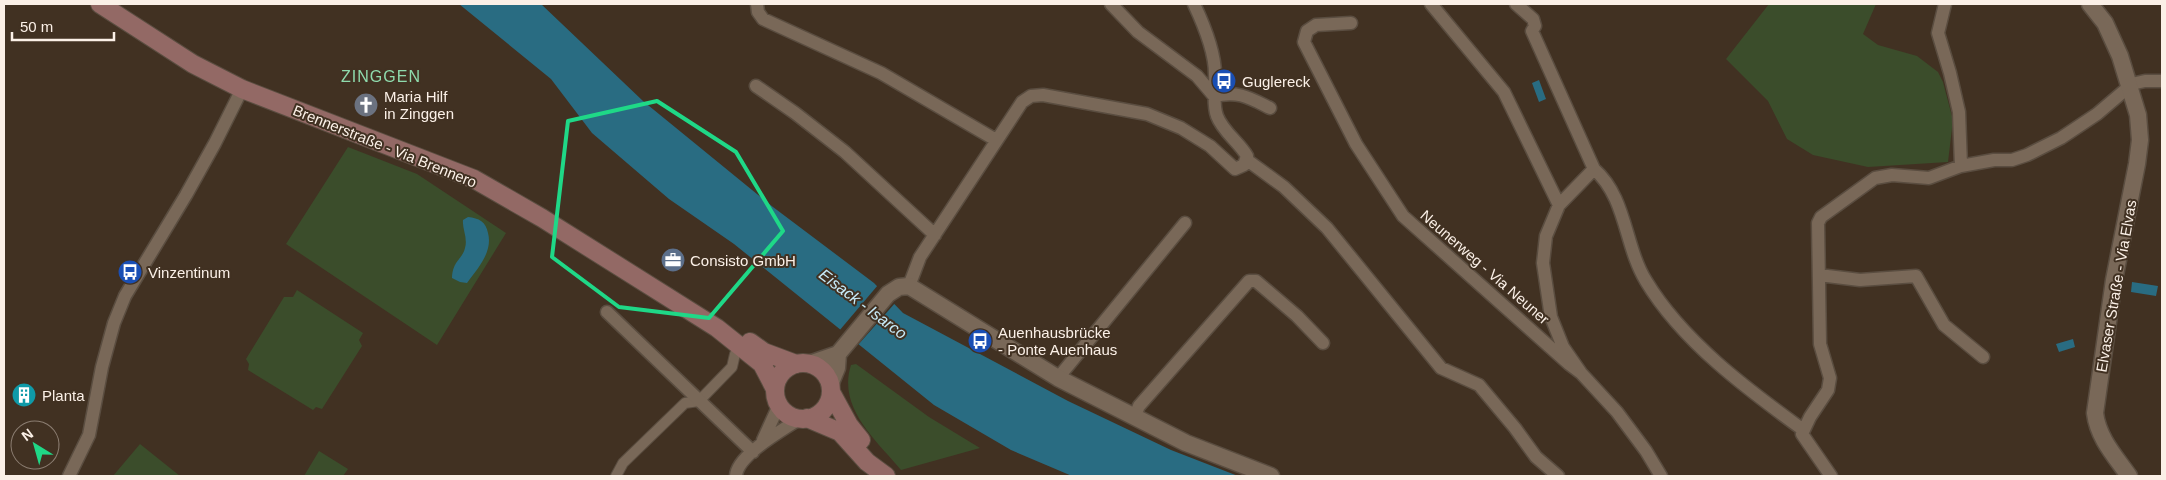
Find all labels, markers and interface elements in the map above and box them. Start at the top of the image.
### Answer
scale bar [12,10,115,42]
text: 50 m [20,18,53,35]
district label: ZINGGEN [341,68,421,85]
bus stop icon: Guglereck [1211,68,1237,94]
place label: Guglereck [1242,73,1311,90]
place label: Maria Hilf in Zinggen [384,88,454,122]
church icon: Maria Hilf in Zinggen [353,92,379,118]
street label: Brennerstraße - Via Brennero [291,101,479,191]
street label: Elvaser Straße - Via Elvas [2092,198,2140,374]
street label: Neunerweg - Via Neuner [1417,207,1553,327]
office icon: Consisto GmbH [660,247,686,273]
place label: Consisto GmbH [690,252,796,269]
bus stop icon: Vinzentinum [117,259,143,285]
place label: Vinzentinum [148,264,230,281]
water label: Eisack - Isarco [816,266,910,342]
place label: Auenhausbrücke - Ponte Auenhaus [998,324,1117,358]
bus stop icon: Auenhausbrücke - Ponte Auenhaus [967,328,993,354]
building icon: Planta [11,382,37,408]
place label: Planta [42,387,85,404]
north arrow [10,420,60,470]
text: N [18,425,36,444]

